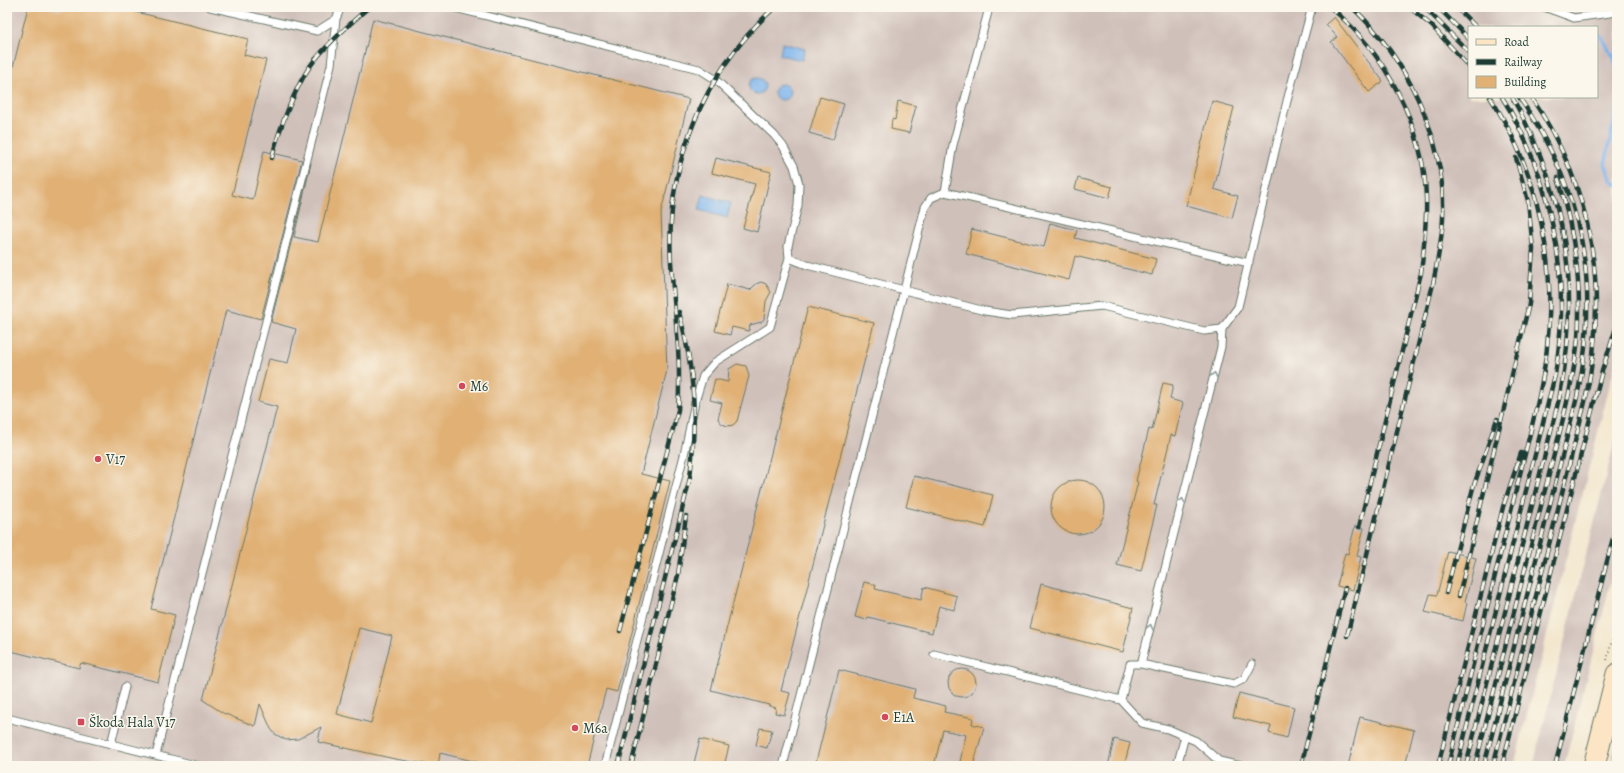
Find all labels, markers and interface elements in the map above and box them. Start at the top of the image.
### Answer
legend [1468,26,1598,98]
text: Road [1504,34,1530,50]
text: Railway [1504,54,1543,70]
text: Building [1504,74,1546,90]
one-way arrow [1210,371,1218,378]
place label: M6 [470,377,488,396]
marker: M6 [457,381,467,391]
place label: V17 [105,450,125,469]
marker: V17 [93,454,103,464]
one-way arrow [1178,497,1186,504]
one-way arrow [1146,623,1154,630]
place label: E1A [893,708,915,727]
marker: E1A [880,712,890,722]
place label: Škoda Hala V17 [89,713,176,732]
marker: Škoda Hala V17 [76,717,86,727]
place label: M6a [583,719,608,738]
marker: M6a [570,723,580,733]

